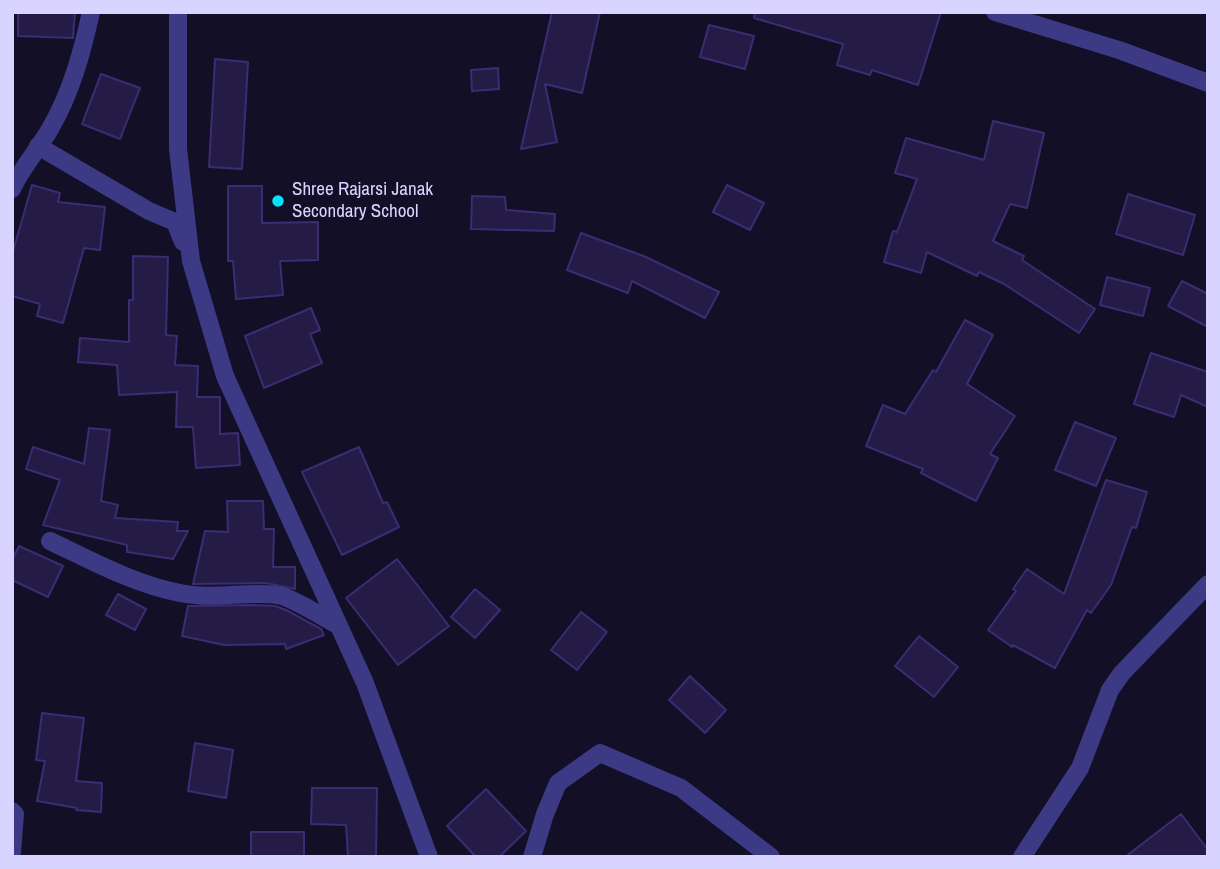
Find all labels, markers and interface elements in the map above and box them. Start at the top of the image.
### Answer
place label: Shree Rajarsi Janak Secondary School [292,179,433,223]
marker: Shree Rajarsi Janak Secondary School [270,193,286,209]

